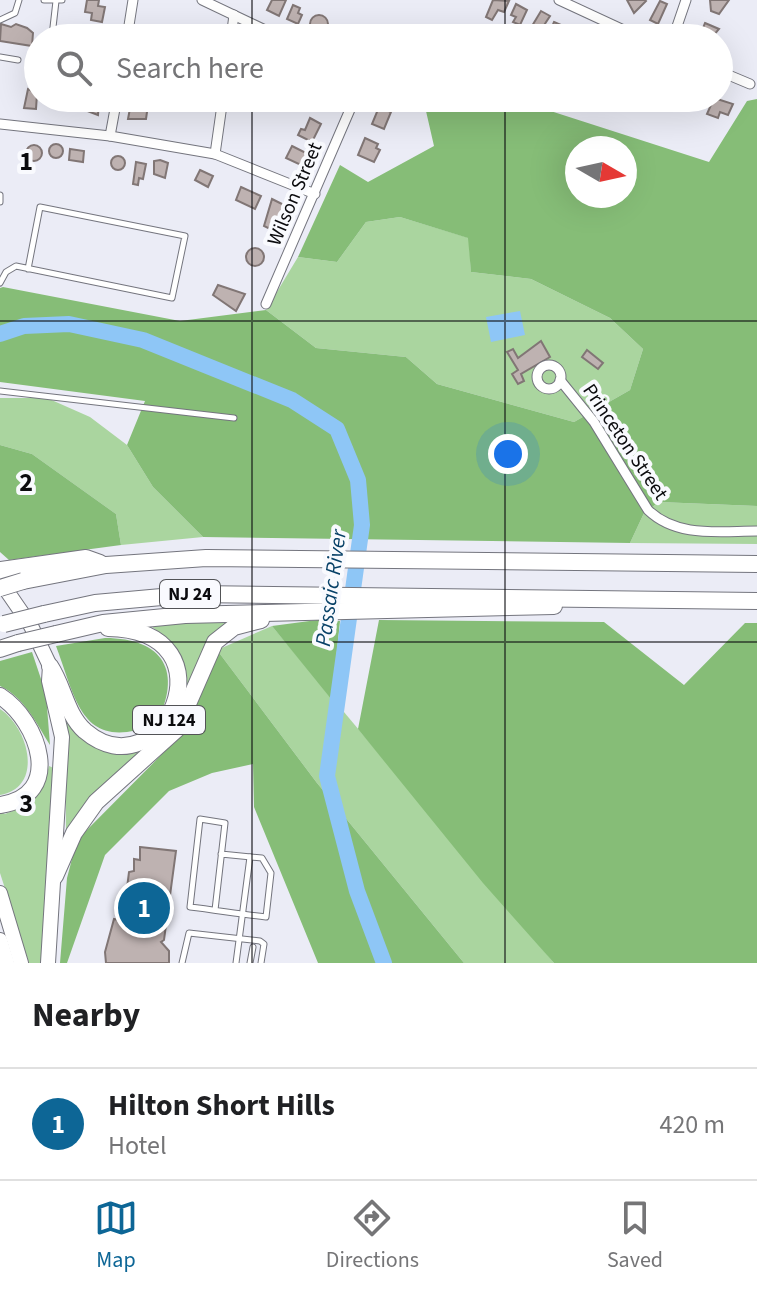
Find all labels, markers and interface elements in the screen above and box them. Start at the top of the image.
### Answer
search box [24,24,733,112]
icon: search [52,46,96,90]
text: Search here [116,47,264,90]
north arrow [565,136,637,208]
street label: Wilson Street [261,138,329,250]
text: 1 [19,143,33,180]
street label: Princeton Street [576,378,674,506]
your location [488,434,528,474]
text: 2 [19,464,33,501]
water label: Passaic River [307,526,355,648]
road number: NJ 24 [160,580,220,608]
road number: NJ 124 [133,706,205,734]
text: 3 [19,785,33,822]
pin: 1 [118,878,170,938]
text: Nearby [32,991,140,1040]
text: Hilton Short Hills [108,1084,335,1127]
text: 1 [51,1106,65,1143]
text: 420 m [659,1106,725,1143]
text: Hotel [108,1127,167,1164]
tab: Map [94,1196,138,1276]
tab: Directions [326,1196,419,1276]
tab: Saved [607,1196,663,1276]

